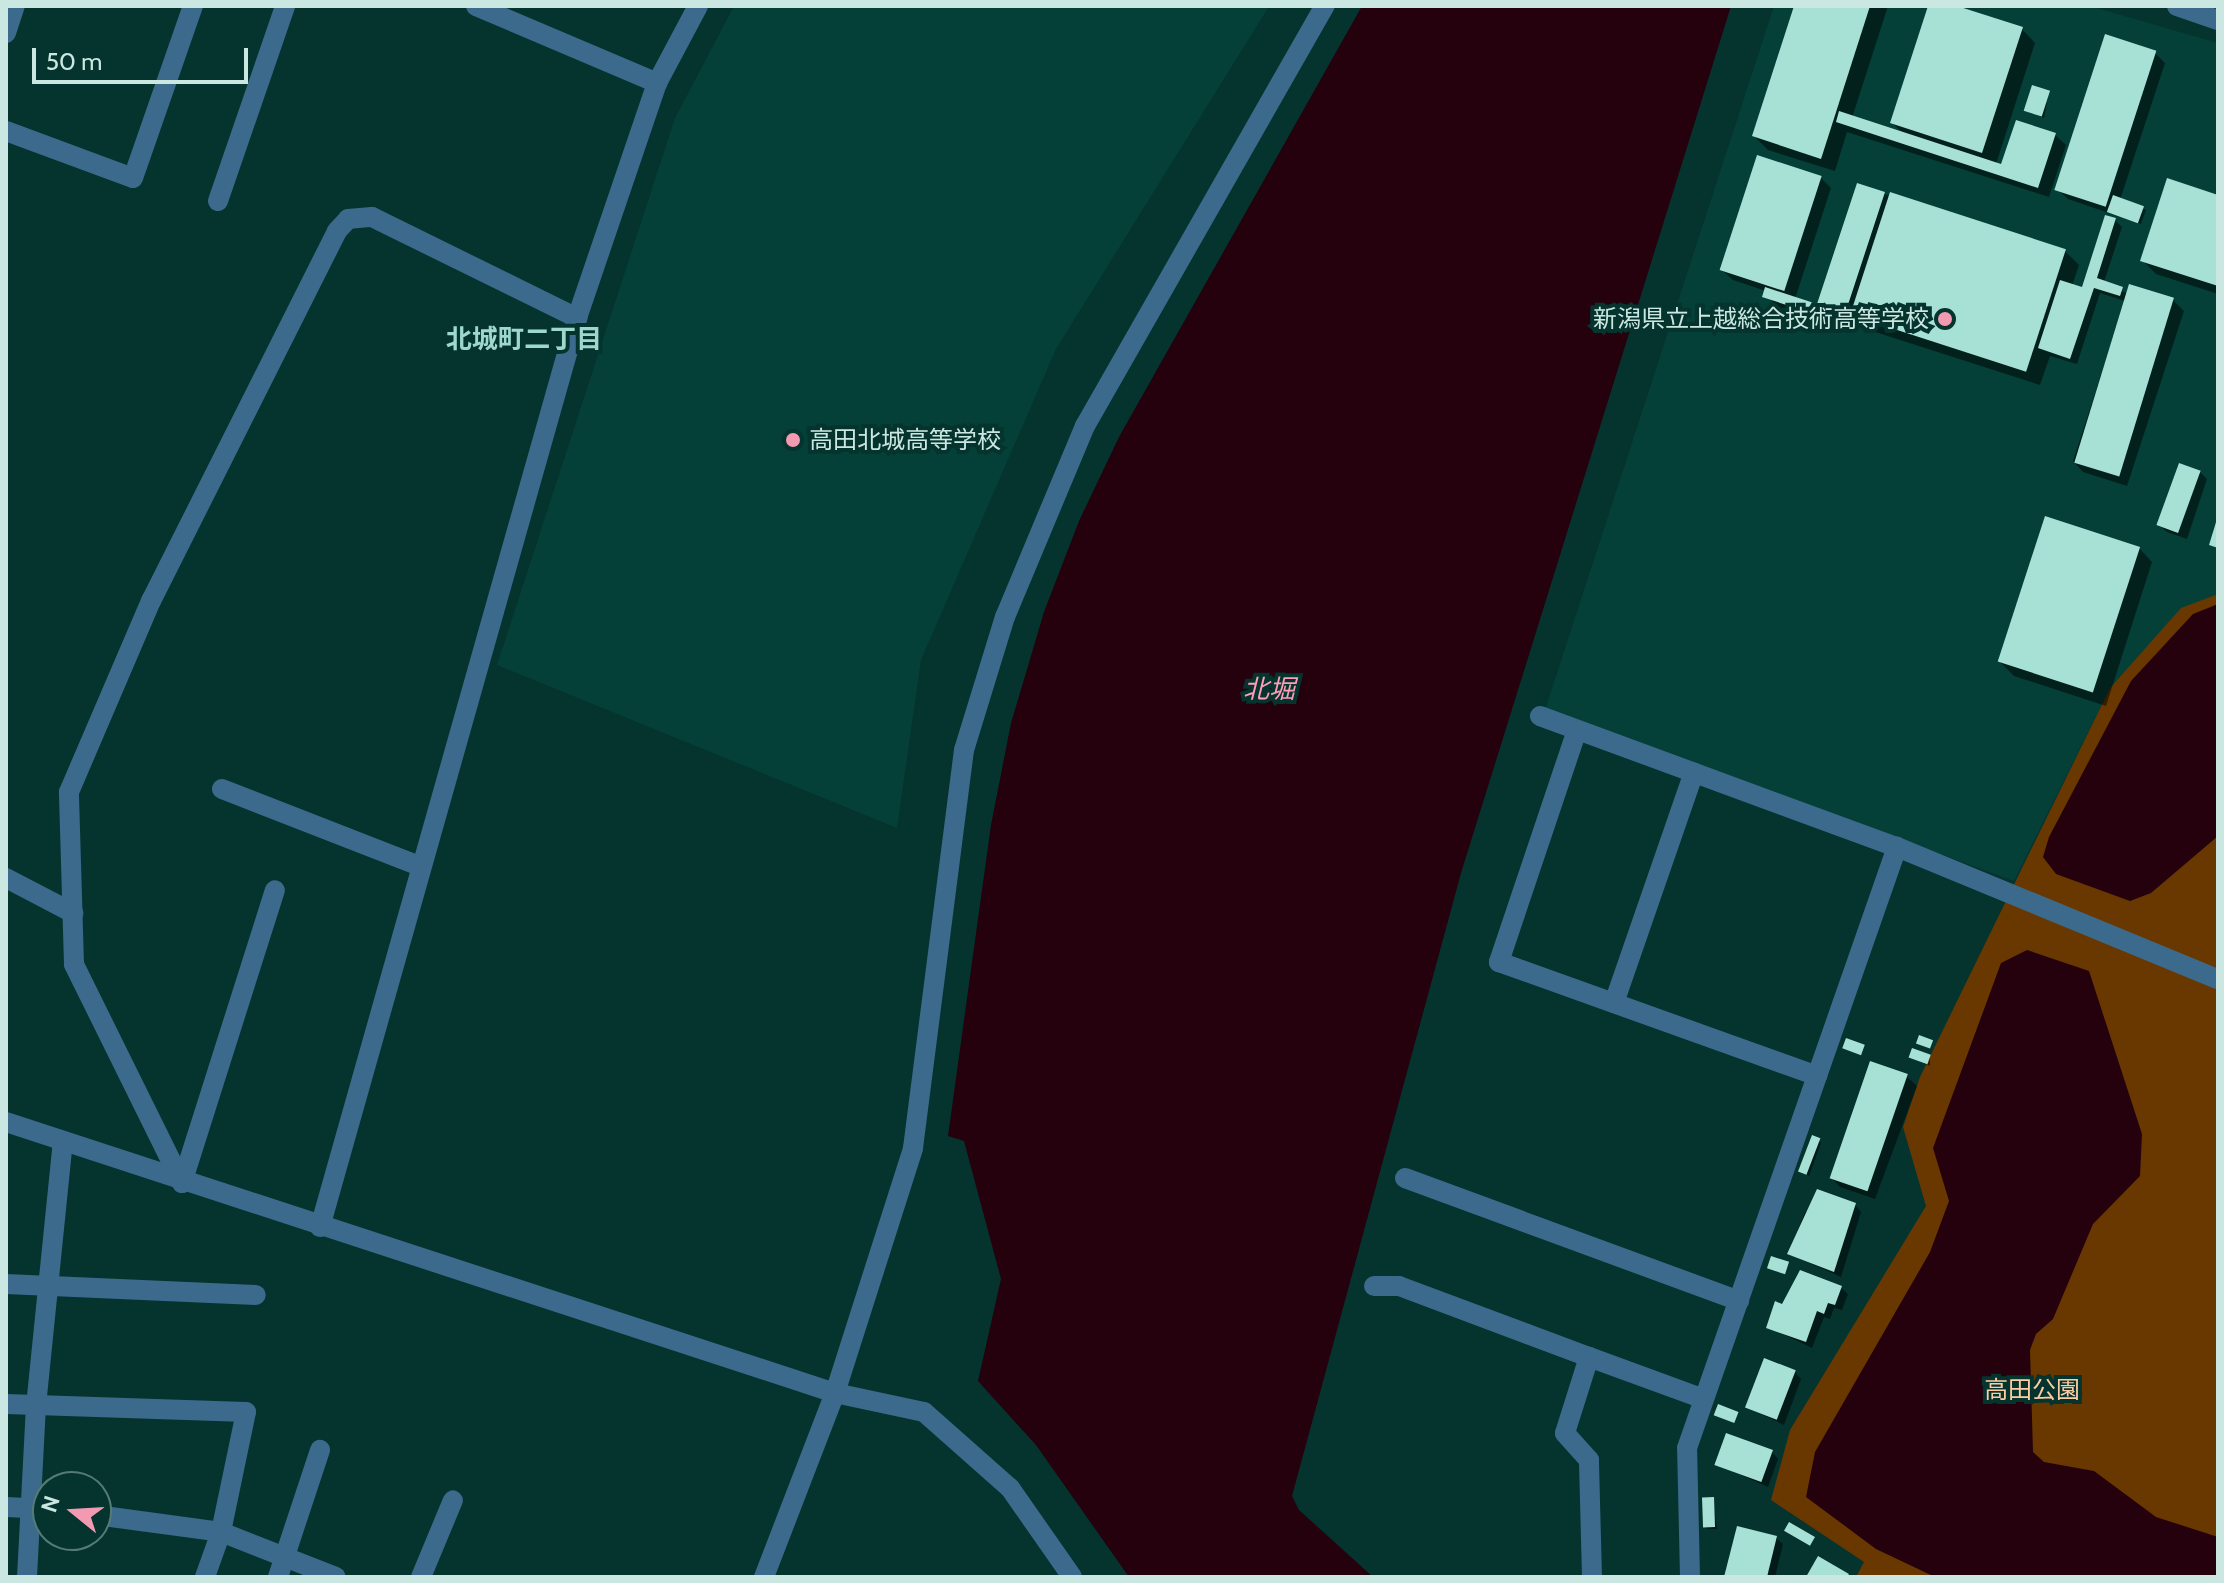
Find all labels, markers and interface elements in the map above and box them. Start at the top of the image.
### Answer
scale bar [36,32,252,82]
text: 50 m [46,47,102,76]
place label: 新潟県立上越総合技術高等学校 [1593,305,1929,333]
marker: 新潟県立上越総合技術高等学校 [1936,310,1954,328]
district label: 北城町二丁目 [446,324,602,356]
place label: 高田北城高等学校 [809,426,1001,454]
marker: 高田北城高等学校 [784,431,802,449]
water label: 北堀 [1243,674,1295,706]
park label: 高田公園 [1984,1376,2080,1404]
north arrow [32,1471,112,1551]
text: N [35,1492,66,1516]

